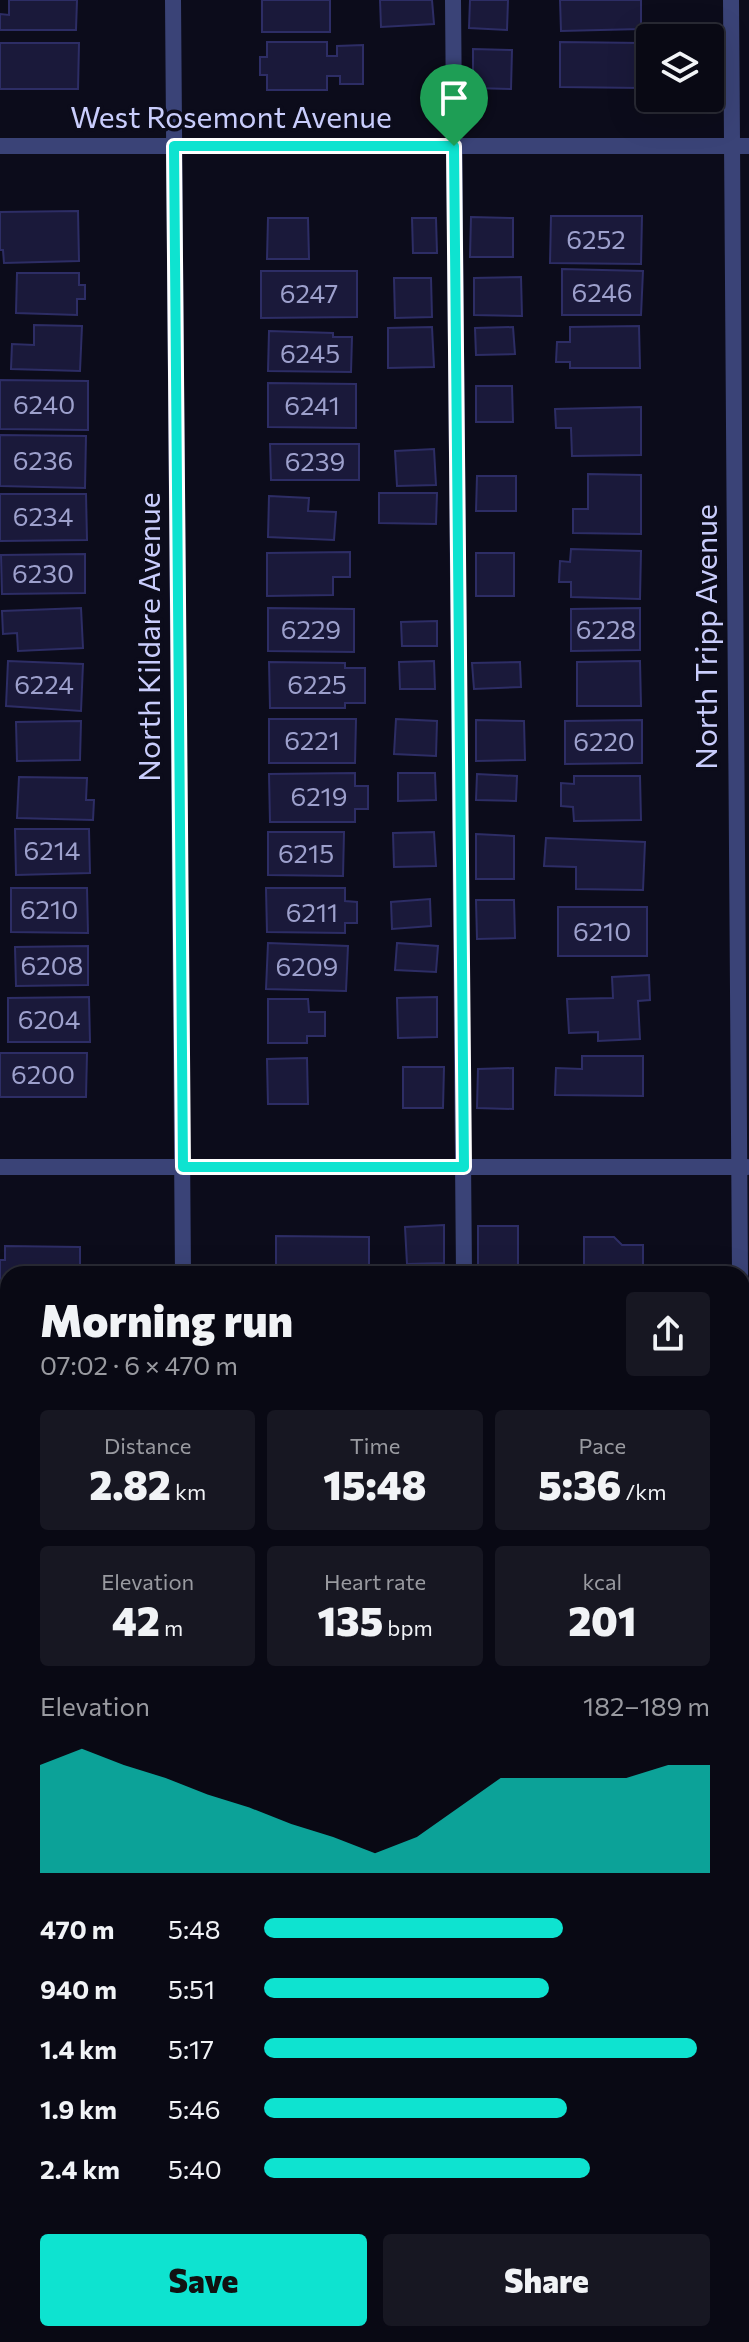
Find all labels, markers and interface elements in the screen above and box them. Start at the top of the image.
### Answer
map controls [636,24,724,112]
button: layers [636,24,724,112]
pin [420,64,488,146]
icon: arrive [432,76,476,120]
street label: West Rosemont Avenue [70,97,392,134]
house number: 6252 [566,223,626,254]
house number: 6246 [571,276,633,307]
house number: 6247 [280,277,338,308]
house number: 6245 [280,337,340,368]
house number: 6240 [13,388,75,419]
house number: 6241 [284,389,340,420]
house number: 6236 [13,444,73,475]
house number: 6239 [285,445,345,476]
street label: North Kildare Avenue [129,492,166,782]
house number: 6234 [13,500,73,531]
street label: North Tripp Avenue [686,504,723,770]
house number: 6230 [12,557,74,588]
house number: 6229 [281,613,341,644]
house number: 6228 [576,613,636,644]
house number: 6224 [14,668,74,699]
house number: 6225 [287,668,347,699]
house number: 6221 [284,724,340,755]
house number: 6220 [573,725,635,756]
house number: 6219 [290,780,348,811]
house number: 6214 [24,834,80,865]
house number: 6215 [278,837,334,868]
house number: 6210 [20,893,78,924]
house number: 6211 [286,896,338,927]
house number: 6210 [573,915,631,946]
house number: 6208 [21,949,83,980]
house number: 6209 [276,950,338,981]
house number: 6204 [18,1003,80,1034]
house number: 6200 [11,1058,75,1089]
text: Morning run [40,1292,293,1346]
button: share [626,1292,710,1376]
text: 07:02 · 6 × 470 m [40,1349,238,1380]
text: Distance [104,1432,191,1459]
text: Time [350,1432,400,1459]
text: Pace [578,1432,626,1459]
text: 2.82 [89,1459,171,1508]
text: 15:48 [323,1459,427,1508]
text: 5:36 [538,1459,621,1508]
text: km [171,1478,206,1505]
text: /km [621,1478,666,1505]
text: Elevation [101,1568,194,1595]
text: Heart rate [324,1568,426,1595]
text: kcal [583,1568,622,1595]
text: 42 [112,1595,160,1644]
text: 135 [317,1595,383,1644]
text: 201 [568,1595,636,1644]
text: m [160,1614,183,1641]
text: bpm [383,1614,433,1641]
text: Elevation [40,1690,150,1721]
text: 182–189 m [583,1690,710,1721]
text: 470 m [40,1913,115,1944]
text: 5:48 [168,1913,220,1944]
text: 940 m [40,1973,117,2004]
text: 5:51 [168,1973,215,2004]
text: 1.4 km [40,2033,117,2064]
text: 5:17 [168,2033,214,2064]
text: 1.9 km [40,2093,117,2124]
text: 5:46 [168,2093,220,2124]
text: 2.4 km [40,2153,120,2184]
text: 5:40 [168,2153,222,2184]
button: Save [40,2234,367,2326]
button: Share [383,2234,710,2326]

